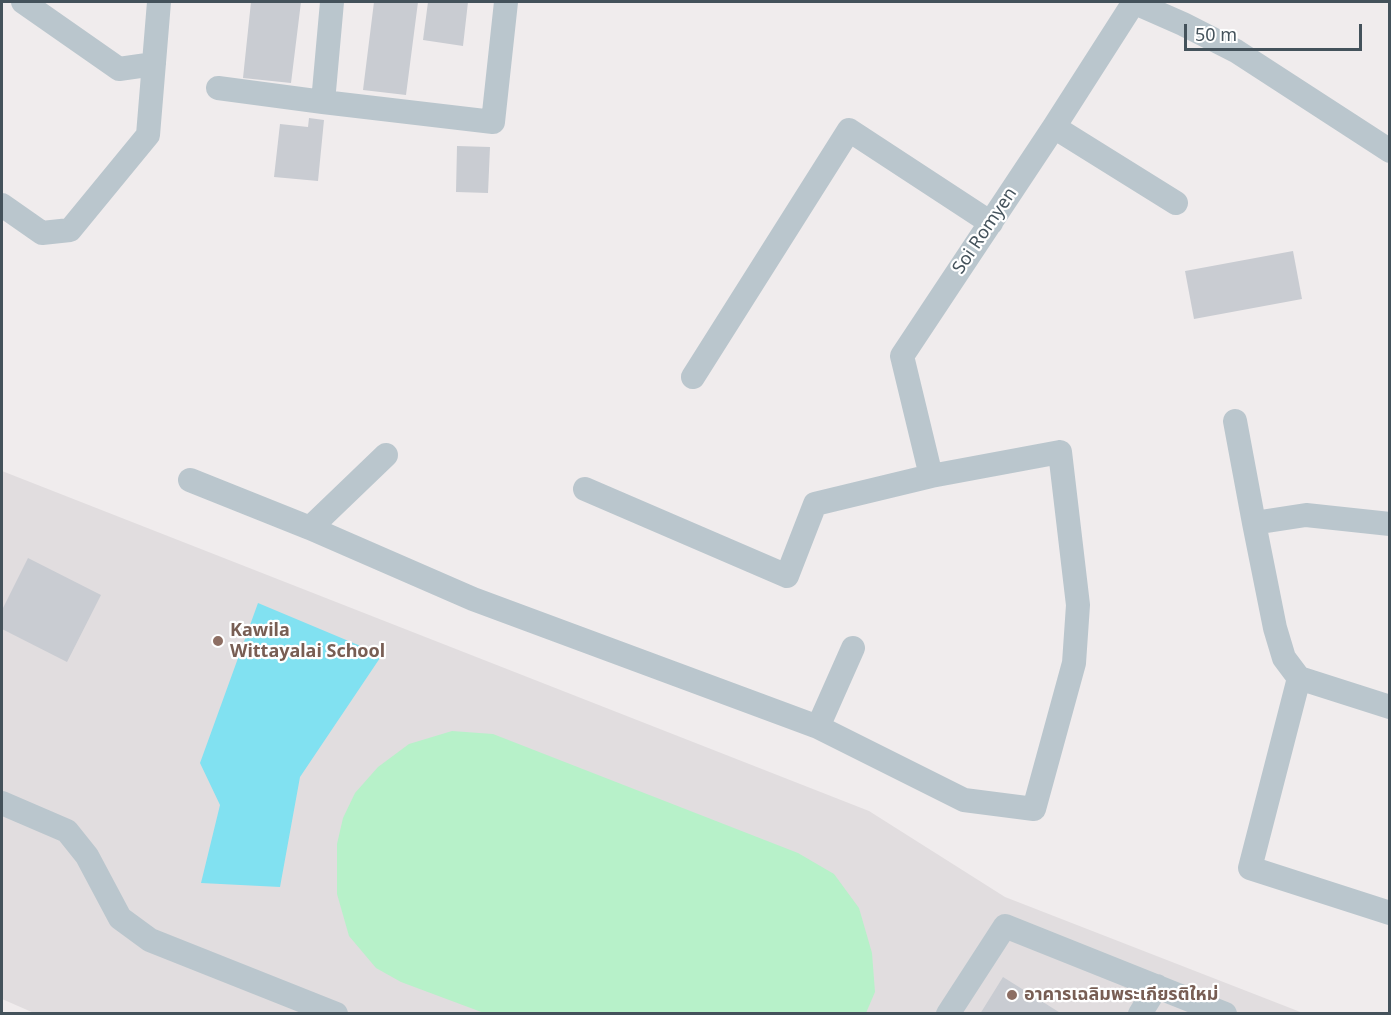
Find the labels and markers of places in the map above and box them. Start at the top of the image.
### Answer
place label: Kawila Wittayalai School [230,620,385,662]
marker: Kawila Wittayalai School [211,634,225,648]
place label: อาคารเฉลิมพระเกียรติใหม่ [1024,984,1218,1006]
marker: อาคารเฉลิมพระเกียรติใหม่ [1005,988,1019,1002]

